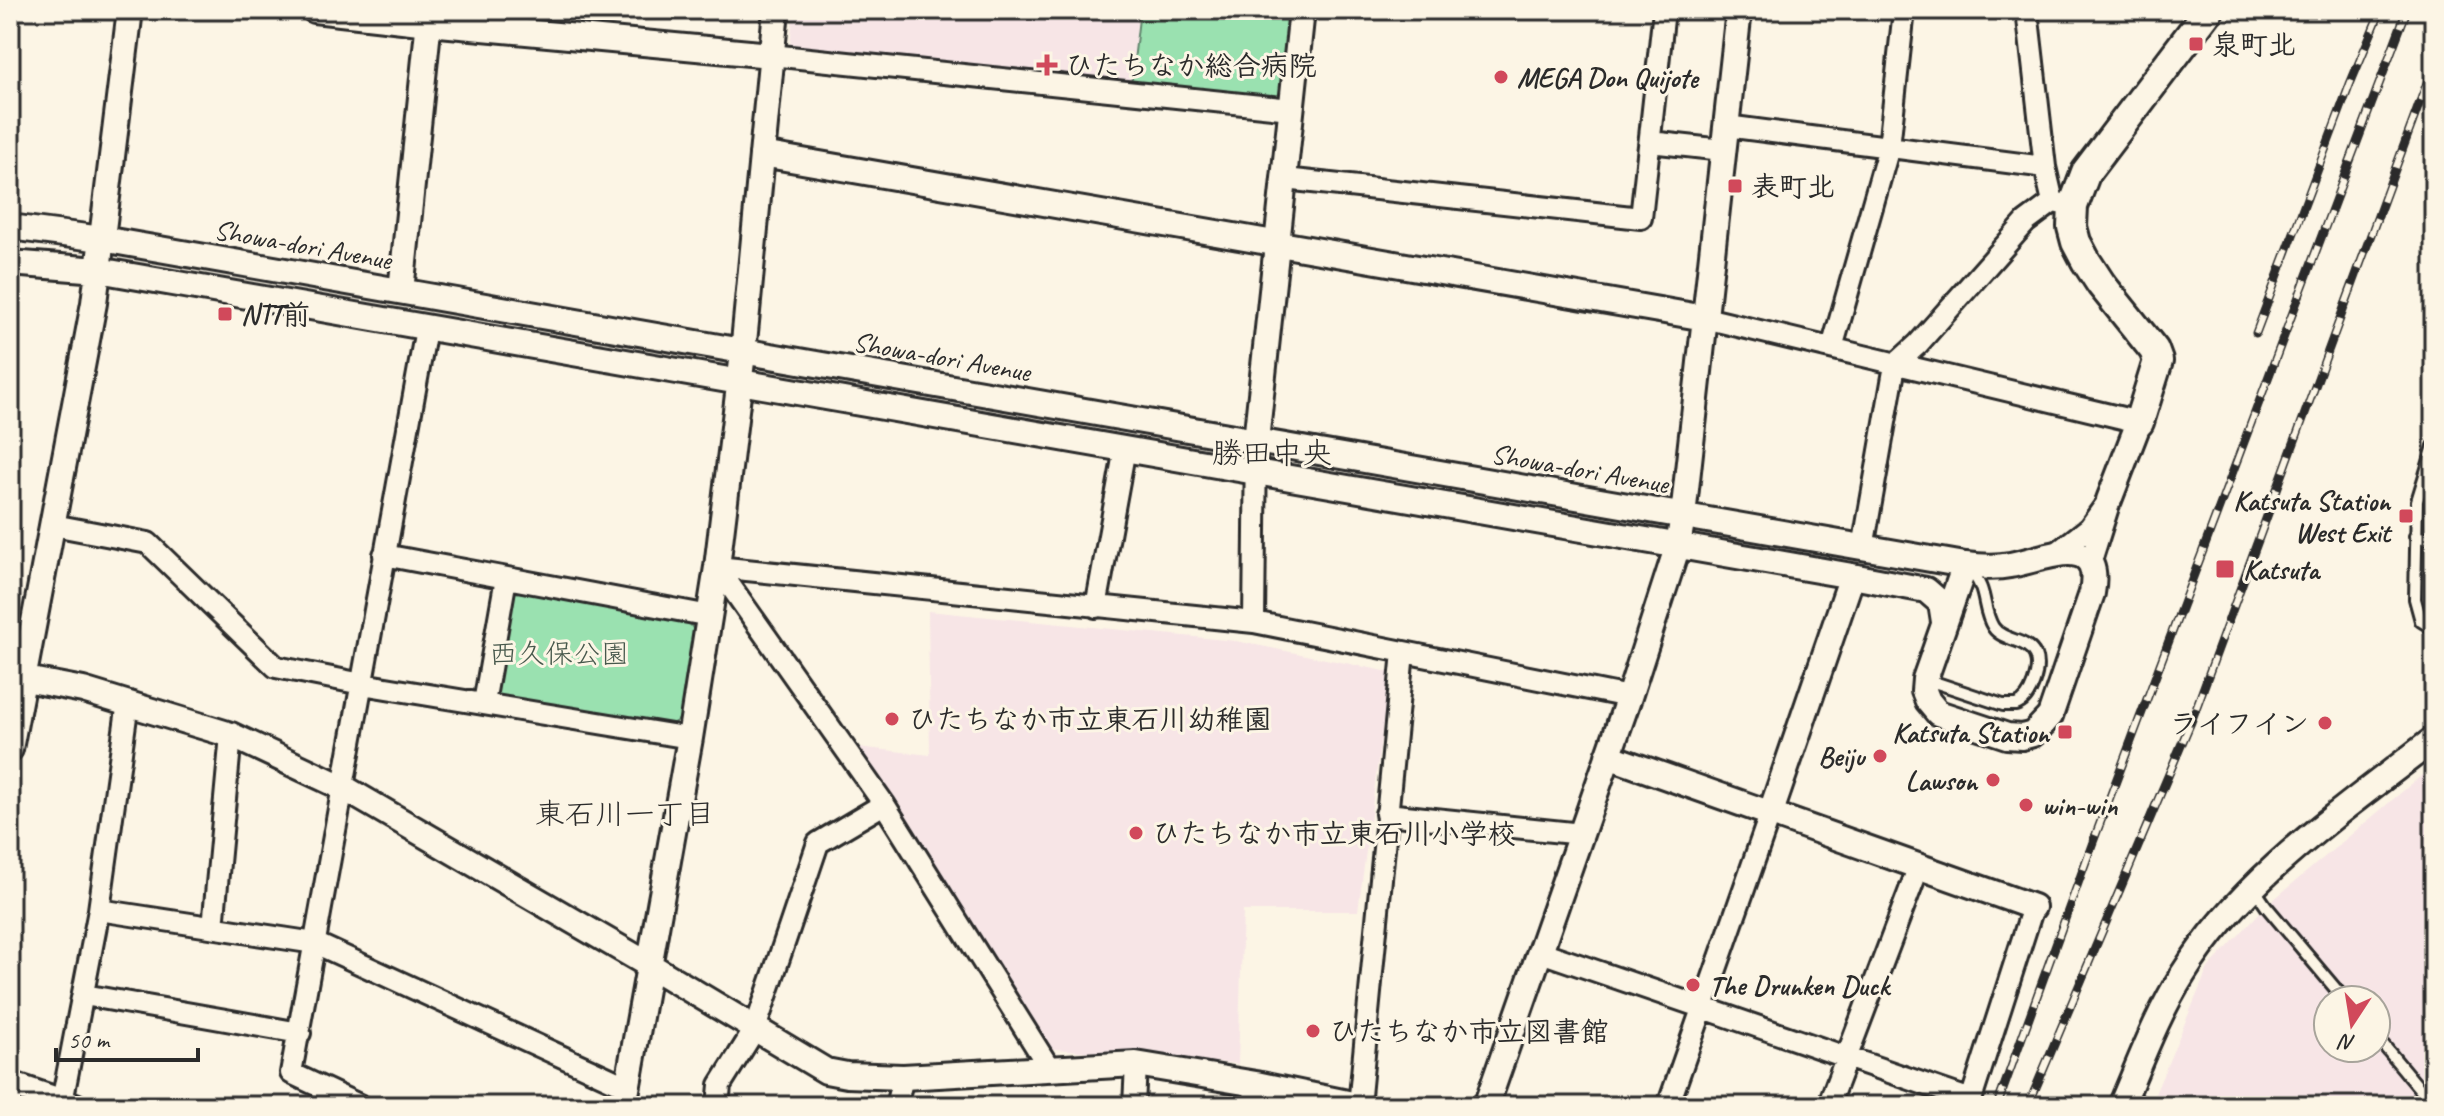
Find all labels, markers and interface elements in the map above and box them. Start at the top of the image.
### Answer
place label: 泉町北 [2212,27,2296,62]
marker: 泉町北 [2187,35,2205,53]
place label: ひたちなか総合病院 [1065,48,1316,83]
marker: ひたちなか総合病院 [1036,54,1058,76]
place label: MEGA Don Quijote [1517,60,1701,95]
marker: MEGA Don Quijote [1492,68,1510,86]
place label: 表町北 [1751,169,1835,204]
marker: 表町北 [1726,177,1744,195]
street label: Showa-dori Avenue [212,212,396,278]
place label: NTT前 [241,297,310,332]
marker: NTT前 [216,305,234,323]
street label: Showa-dori Avenue [851,324,1035,390]
district label: 勝田中央 [1212,434,1332,472]
street label: Showa-dori Avenue [1489,436,1673,502]
place label: Katsuta Station West Exit [2233,483,2393,550]
marker: Katsuta Station West Exit [2397,507,2415,525]
place label: Katsuta [2243,552,2321,587]
marker: Katsuta [2214,558,2236,580]
park label: 西久保公園 [489,636,629,671]
place label: ひたちなか市立東石川幼稚園 [908,702,1271,737]
place label: ライフイン [2170,706,2309,741]
marker: ひたちなか市立東石川幼稚園 [883,710,901,728]
marker: ライフイン [2316,714,2334,732]
place label: Katsuta Station [1892,715,2051,750]
marker: Katsuta Station [2056,723,2074,741]
place label: Beiju [1818,739,1867,774]
marker: Beiju [1871,747,1889,765]
place label: Lawson [1906,763,1979,798]
marker: Lawson [1984,771,2002,789]
place label: win-win [2042,788,2118,823]
district label: 東石川一丁目 [535,795,715,833]
marker: win-win [2017,796,2035,814]
place label: ひたちなか市立東石川小学校 [1152,816,1515,851]
marker: ひたちなか市立東石川小学校 [1127,824,1145,842]
place label: The Drunken Duck [1709,968,1891,1003]
marker: The Drunken Duck [1684,976,1702,994]
north arrow [2312,984,2392,1064]
scale bar [56,1012,198,1062]
place label: ひたちなか市立図書館 [1329,1014,1608,1049]
marker: ひたちなか市立図書館 [1304,1022,1322,1040]
text: 50 m [68,1025,111,1055]
text: N [2335,1027,2358,1058]

